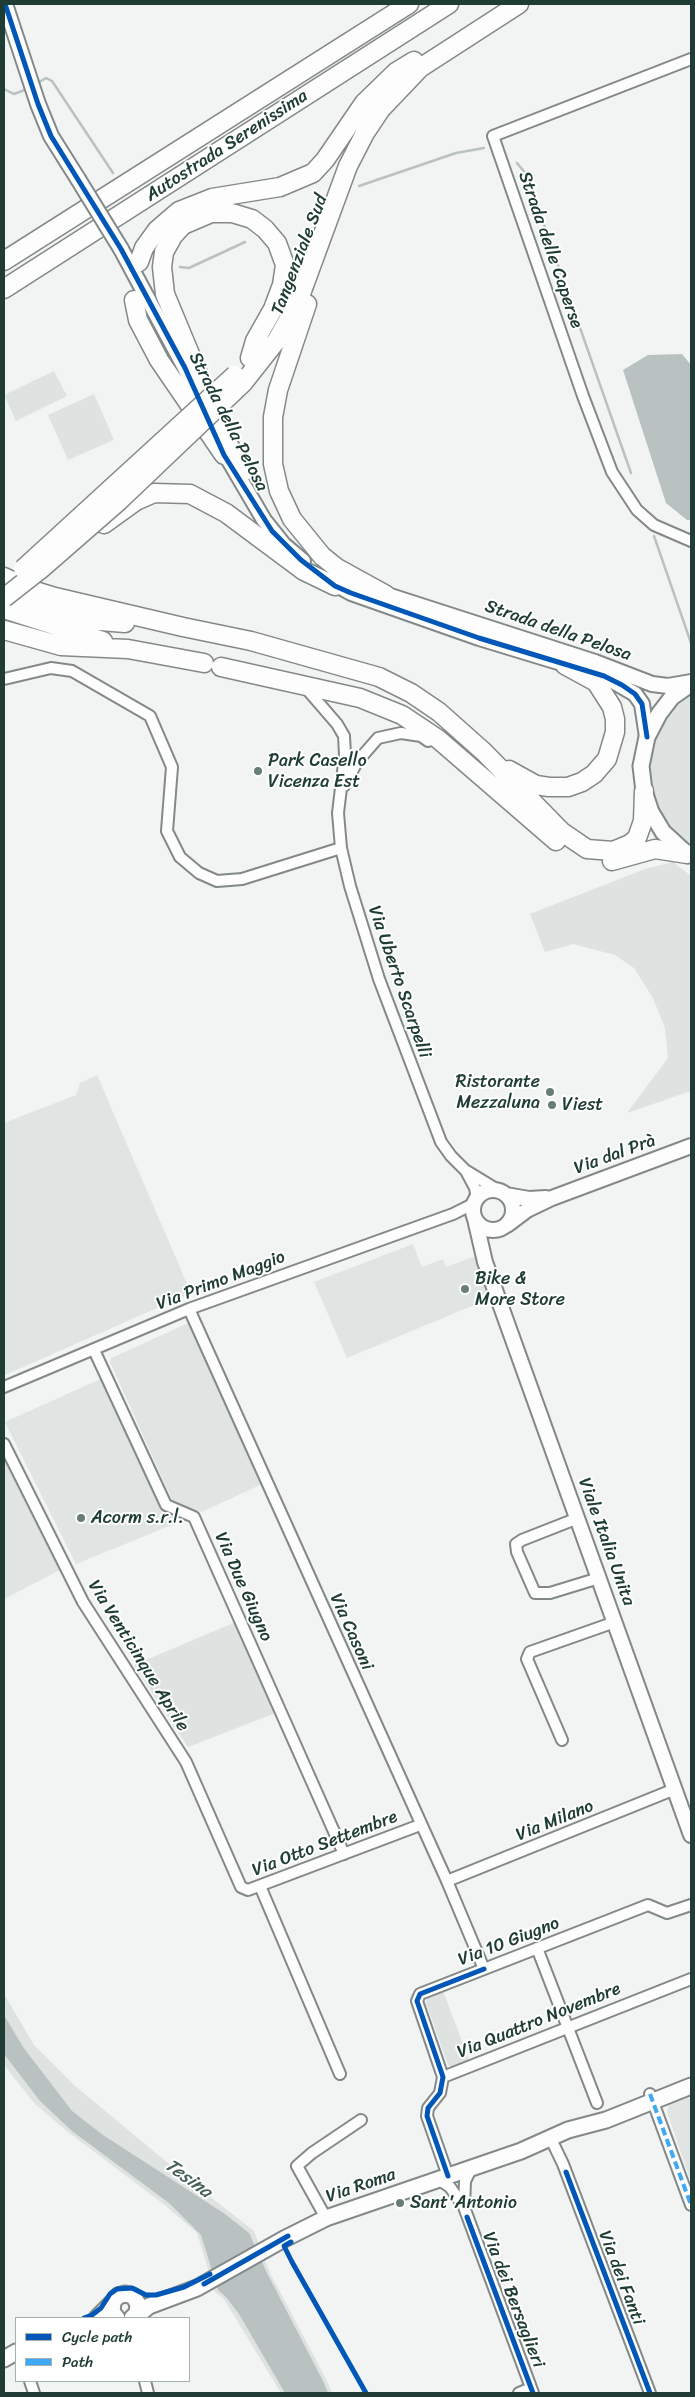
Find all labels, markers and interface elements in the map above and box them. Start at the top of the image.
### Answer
street label: Autostrada Serenissima [142,85,312,207]
street label: Strada delle Caperse [513,169,587,331]
street label: Tangenziale Sud [267,192,333,318]
street label: Strada della Pelosa [184,349,272,495]
street label: Strada della Pelosa [482,596,634,666]
place label: Park Casello Vicenza Est [268,750,367,792]
marker: Park Casello Vicenza Est [252,765,264,777]
street label: Via Uberto Scarpelli [363,903,435,1061]
place label: Ristorante Mezzaluna [456,1071,540,1114]
marker: Ristorante Mezzaluna [544,1086,556,1098]
place label: Viest [562,1094,603,1116]
marker: Viest [546,1099,558,1111]
street label: Via dal Prà [571,1130,659,1180]
street label: Via Primo Maggio [154,1247,288,1315]
place label: Bike & More Store [475,1268,565,1310]
marker: Bike & More Store [459,1283,471,1295]
street label: Viale Italia Unita [573,1475,639,1609]
place label: Acorm s.r.l. [91,1507,184,1529]
marker: Acorm s.r.l. [75,1512,87,1524]
street label: Via Due Giugno [209,1529,277,1645]
street label: Via Venticinque Aprile [83,1576,193,1736]
street label: Via Casoni [325,1590,377,1674]
street label: Via Milano [513,1796,597,1846]
street label: Via Otto Settembre [249,1806,401,1882]
street label: Via 10 Giugno [455,1913,563,1971]
street label: Via Quattro Novembre [454,1978,624,2064]
water label: Tesina [160,2154,216,2204]
street label: Via Roma [323,2164,399,2208]
place label: Sant'Antonio [410,2192,517,2214]
marker: Sant'Antonio [394,2197,406,2209]
street label: Via dei Fanti [593,2228,649,2328]
street label: Via dei Bersaglieri [477,2229,549,2371]
legend [15,2317,190,2382]
text: Cycle path [62,2324,132,2350]
text: Path [62,2349,93,2375]

